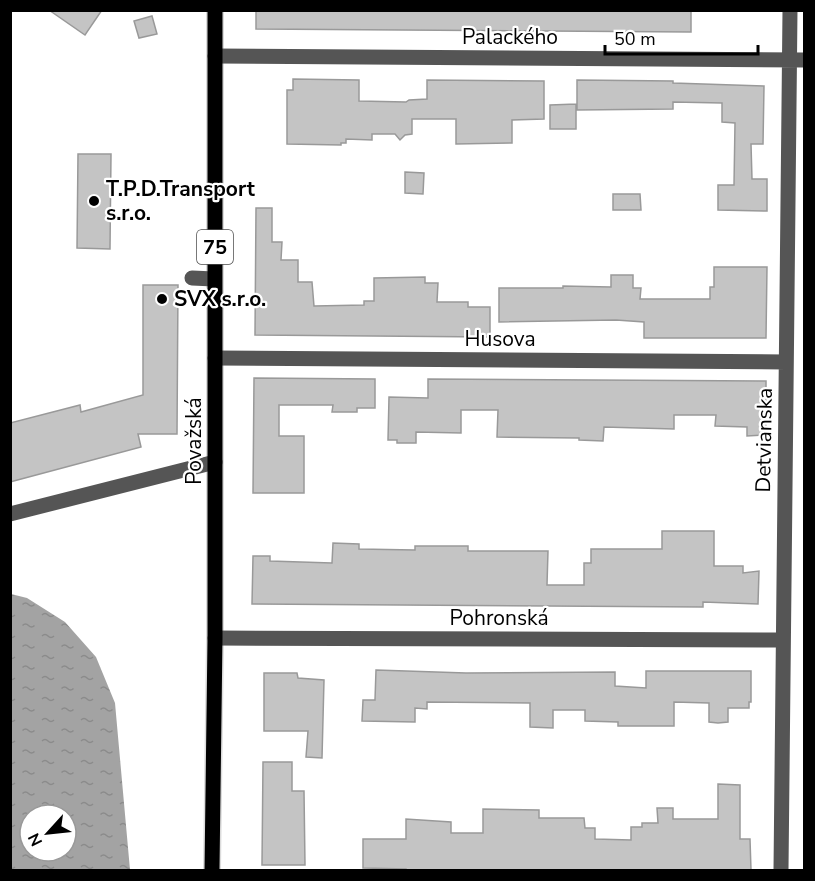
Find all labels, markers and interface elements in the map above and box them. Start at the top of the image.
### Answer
scale bar [605,18,758,56]
street label: Palackého [462,23,558,51]
text: 50 m [614,27,656,51]
place label: T.P.D.Transport s.r.o. [106,175,256,227]
marker: T.P.D.Transport s.r.o. [87,194,101,208]
road number: 75 [197,230,233,264]
place label: SVX s.r.o. [174,285,266,313]
marker: SVX s.r.o. [155,292,169,306]
street label: Husova [464,325,536,353]
street label: Detvianska [749,387,779,493]
street label: Považská [180,397,208,485]
street label: Pohronská [449,604,549,632]
north arrow [18,803,78,863]
text: N [23,829,48,850]

